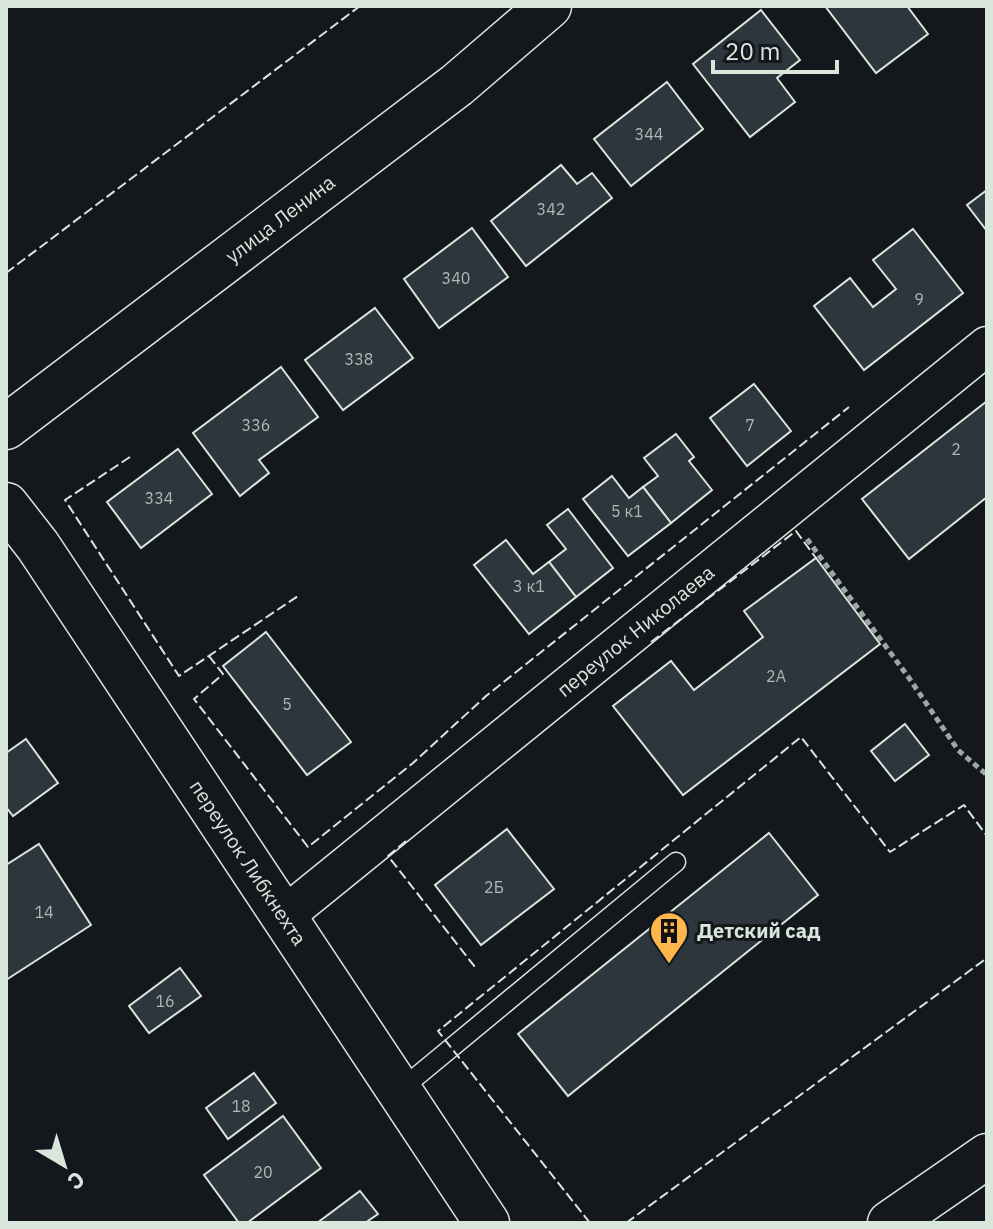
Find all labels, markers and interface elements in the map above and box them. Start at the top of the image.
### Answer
scale bar [713,24,837,74]
text: 20 m [725,35,780,67]
house number: 344 [635,124,663,144]
street label: улица Ленина [220,168,340,269]
house number: 342 [537,199,565,219]
house number: 340 [442,268,470,288]
house number: 9 [914,289,924,309]
house number: 338 [345,349,373,369]
house number: 336 [242,415,270,435]
house number: 7 [745,415,755,435]
house number: 2 [951,439,961,459]
house number: 334 [145,488,173,508]
house number: 5 к1 [611,501,643,521]
street label: переулок Николаева [551,558,720,703]
house number: 3 к1 [513,576,545,596]
house number: 2А [766,666,786,686]
house number: 5 [282,694,292,714]
street label: переулок Либкнехта [184,774,313,951]
house number: 2Б [484,877,504,897]
house number: 14 [34,902,54,922]
building icon: Детский сад [648,910,690,965]
place label: Детский сад [697,917,820,944]
house number: 16 [155,991,175,1011]
house number: 18 [231,1096,251,1116]
north arrow [24,1125,104,1205]
house number: 20 [253,1162,273,1182]
text: С [62,1165,91,1197]

